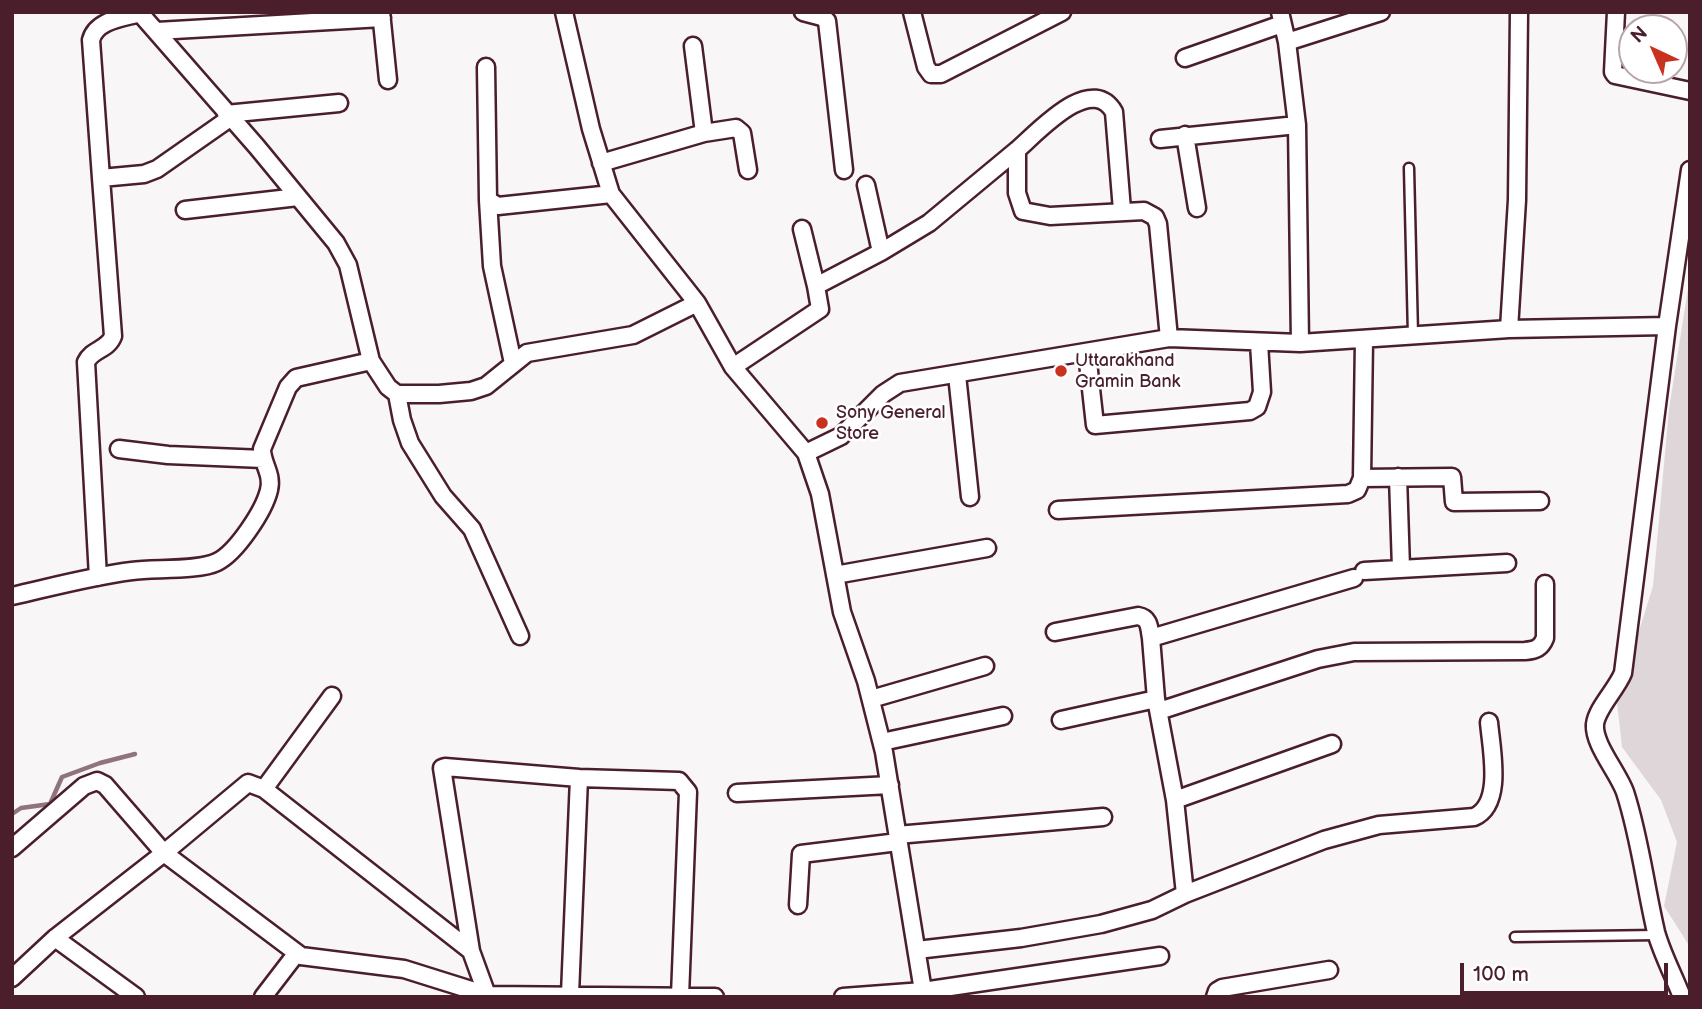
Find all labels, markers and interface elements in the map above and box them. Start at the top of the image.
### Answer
north arrow [1618,14,1688,84]
text: N [1626,22,1653,48]
place label: Uttarakhand Gramin Bank [1075,350,1180,392]
marker: Uttarakhand Gramin Bank [1053,363,1069,379]
place label: Sony General Store [836,402,946,444]
marker: Sony General Store [814,415,830,431]
scale bar [1464,950,1672,994]
text: 100 m [1473,962,1529,987]

